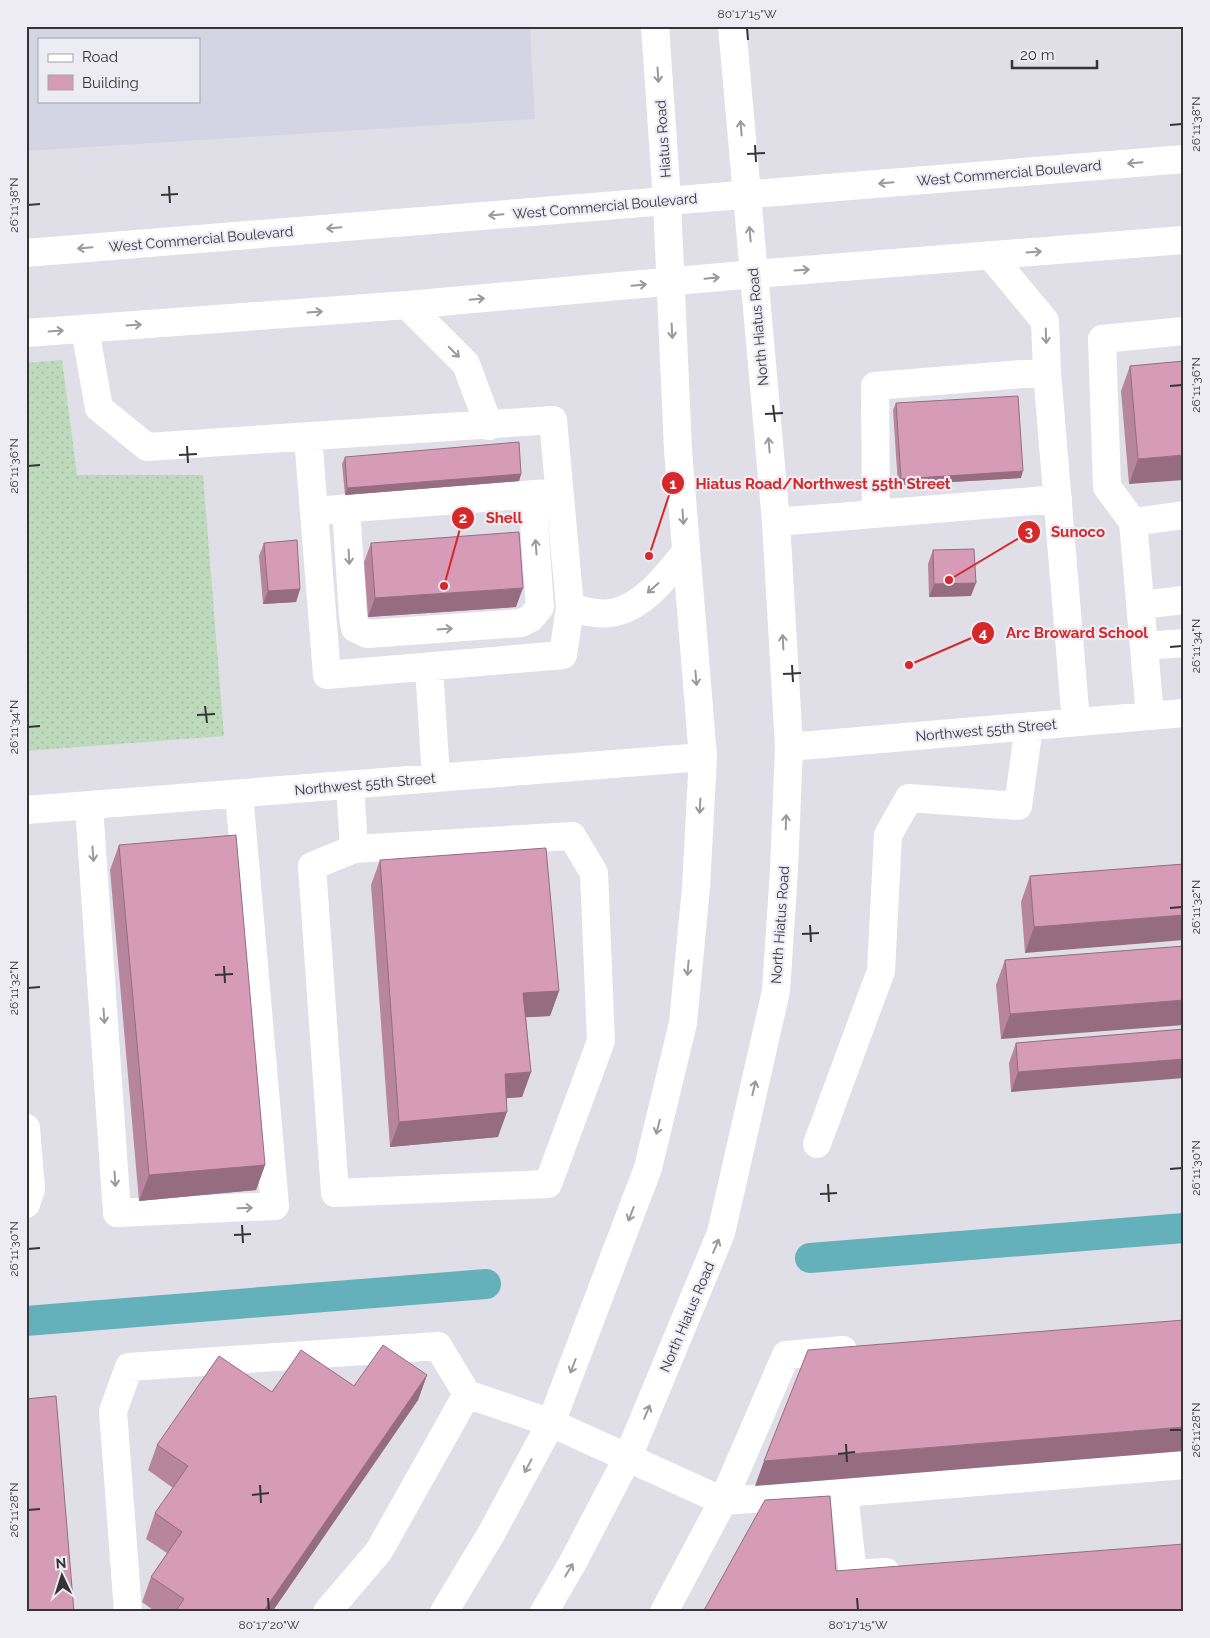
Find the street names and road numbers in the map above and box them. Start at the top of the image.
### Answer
street label: Hiatus Road [652,100,674,178]
street label: West Commercial Boulevard [916,157,1102,189]
street label: West Commercial Boulevard [512,190,698,222]
street label: West Commercial Boulevard [108,223,294,255]
street label: North Hiatus Road [745,267,771,387]
street label: Northwest 55th Street [915,716,1057,744]
street label: Northwest 55th Street [294,770,436,798]
street label: North Hiatus Road [768,865,792,985]
street label: North Hiatus Road [657,1259,717,1375]

